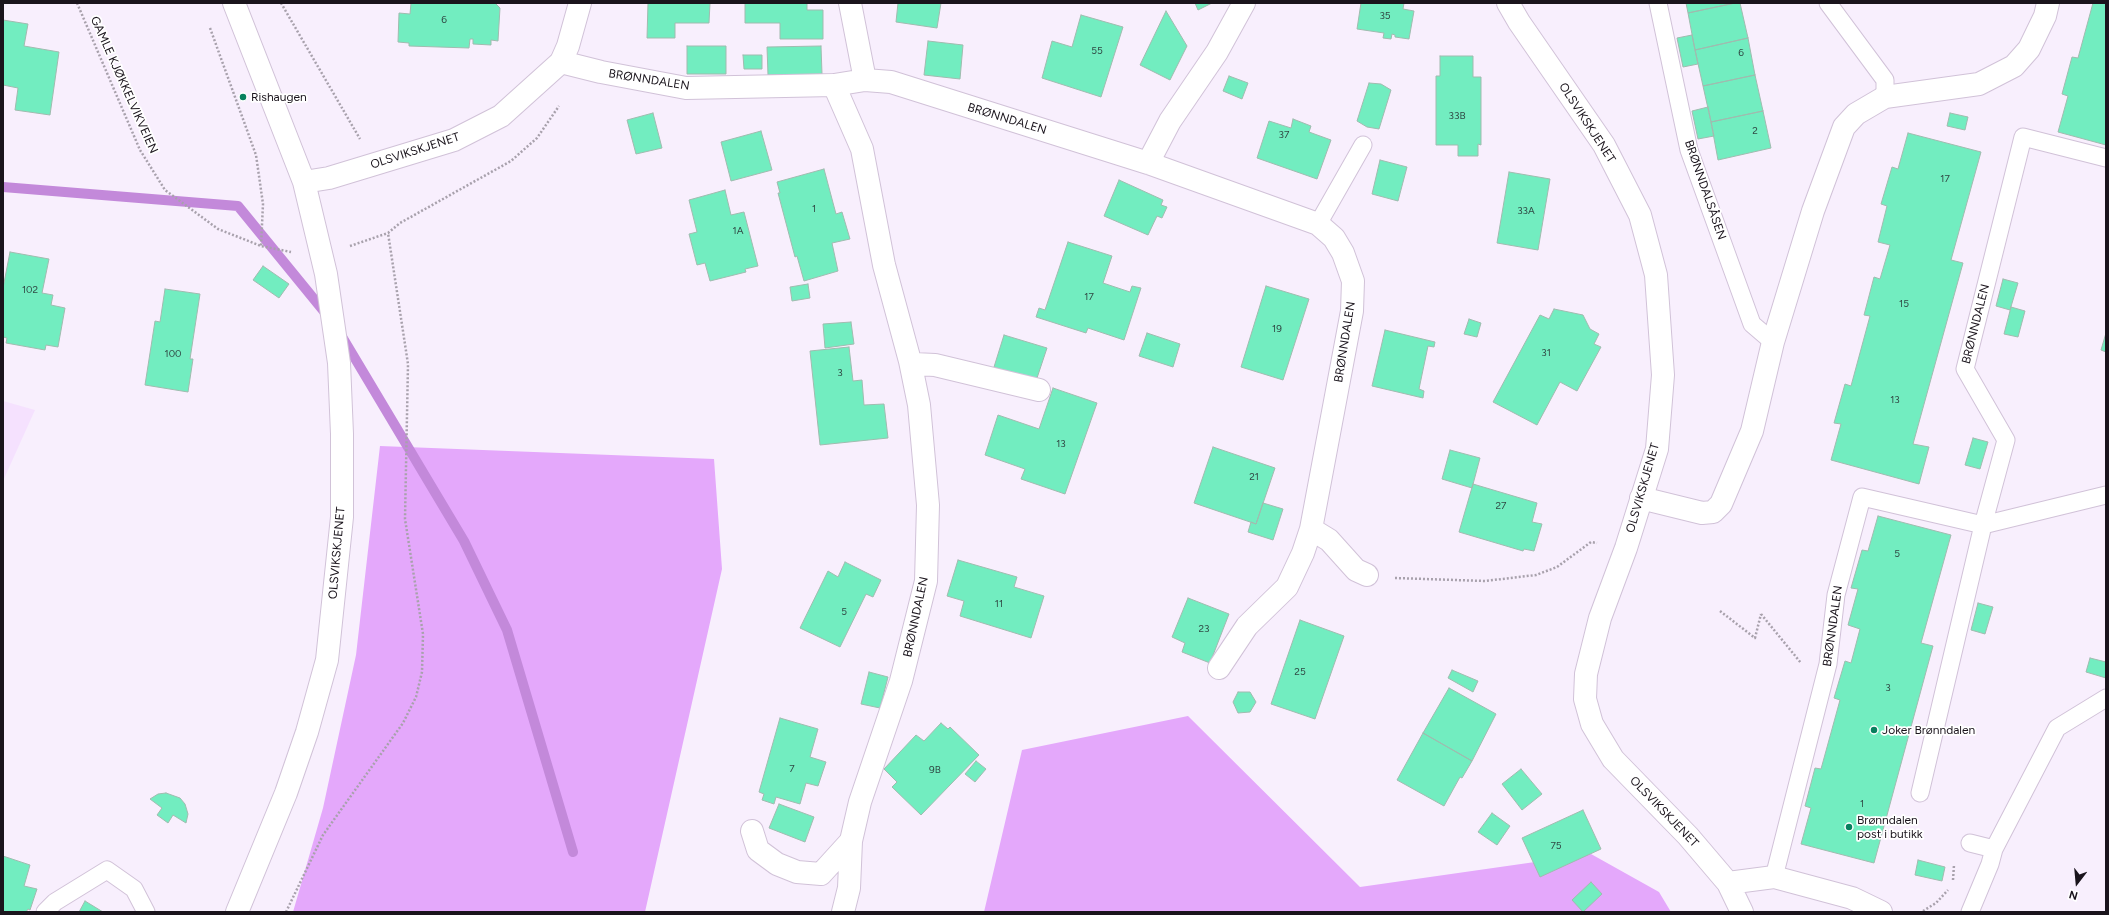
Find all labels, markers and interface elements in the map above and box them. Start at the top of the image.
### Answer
house number: 35 [1379,10,1391,22]
street label: GAMLE KJØKKELVIKVEIEN [87,14,161,156]
house number: 6 [441,14,447,26]
house number: 55 [1091,45,1103,57]
house number: 6 [1738,47,1744,59]
street label: BRØNNDALEN [607,66,691,94]
street label: OLSVIKSKJENET [1556,80,1618,166]
place label: Rishaugen [251,90,307,104]
marker: Rishaugen [238,92,248,102]
street label: BRØNNDALEN [966,100,1048,138]
house number: 33B [1449,110,1465,122]
house number: 2 [1752,125,1758,137]
house number: 37 [1279,129,1289,141]
street label: OLSVIKSKJENET [369,130,461,172]
street label: BRØNNDALSÅSEN [1681,138,1729,242]
house number: 17 [1940,173,1950,185]
house number: 1 [812,203,816,215]
house number: 33A [1517,205,1535,217]
house number: 1A [733,225,743,237]
street label: BRØNNDALEN [1959,283,1993,365]
house number: 102 [22,284,38,296]
house number: 17 [1084,291,1094,303]
house number: 15 [1899,298,1909,310]
street label: BRØNNDALEN [1331,300,1359,384]
house number: 19 [1272,323,1282,335]
house number: 31 [1541,347,1551,359]
house number: 100 [165,348,181,360]
house number: 3 [837,367,843,379]
house number: 13 [1890,394,1900,406]
house number: 13 [1056,438,1066,450]
street label: OLSVIKSKJENET [1623,441,1663,535]
house number: 21 [1249,471,1259,483]
house number: 27 [1496,500,1506,512]
street label: OLSVIKSKJENET [326,506,348,600]
house number: 5 [1894,548,1900,560]
street label: BRØNNDALEN [900,575,932,659]
street label: BRØNNDALEN [1820,584,1846,668]
house number: 11 [995,598,1003,610]
house number: 5 [841,606,847,618]
house number: 23 [1198,623,1210,635]
house number: 25 [1294,666,1306,678]
house number: 3 [1885,682,1891,694]
place label: Joker Brønndalen [1882,723,1975,737]
marker: Joker Brønndalen [1869,725,1879,735]
house number: 7 [789,763,795,775]
house number: 9B [929,764,941,776]
street label: OLSVIKSKJENET [1627,774,1701,850]
house number: 1 [1860,798,1864,810]
place label: Brønndalen post i butikk [1857,813,1923,841]
marker: Brønndalen post i butikk [1844,822,1854,832]
house number: 75 [1550,840,1562,852]
north arrow [2057,863,2097,903]
text: N [2068,888,2079,902]

